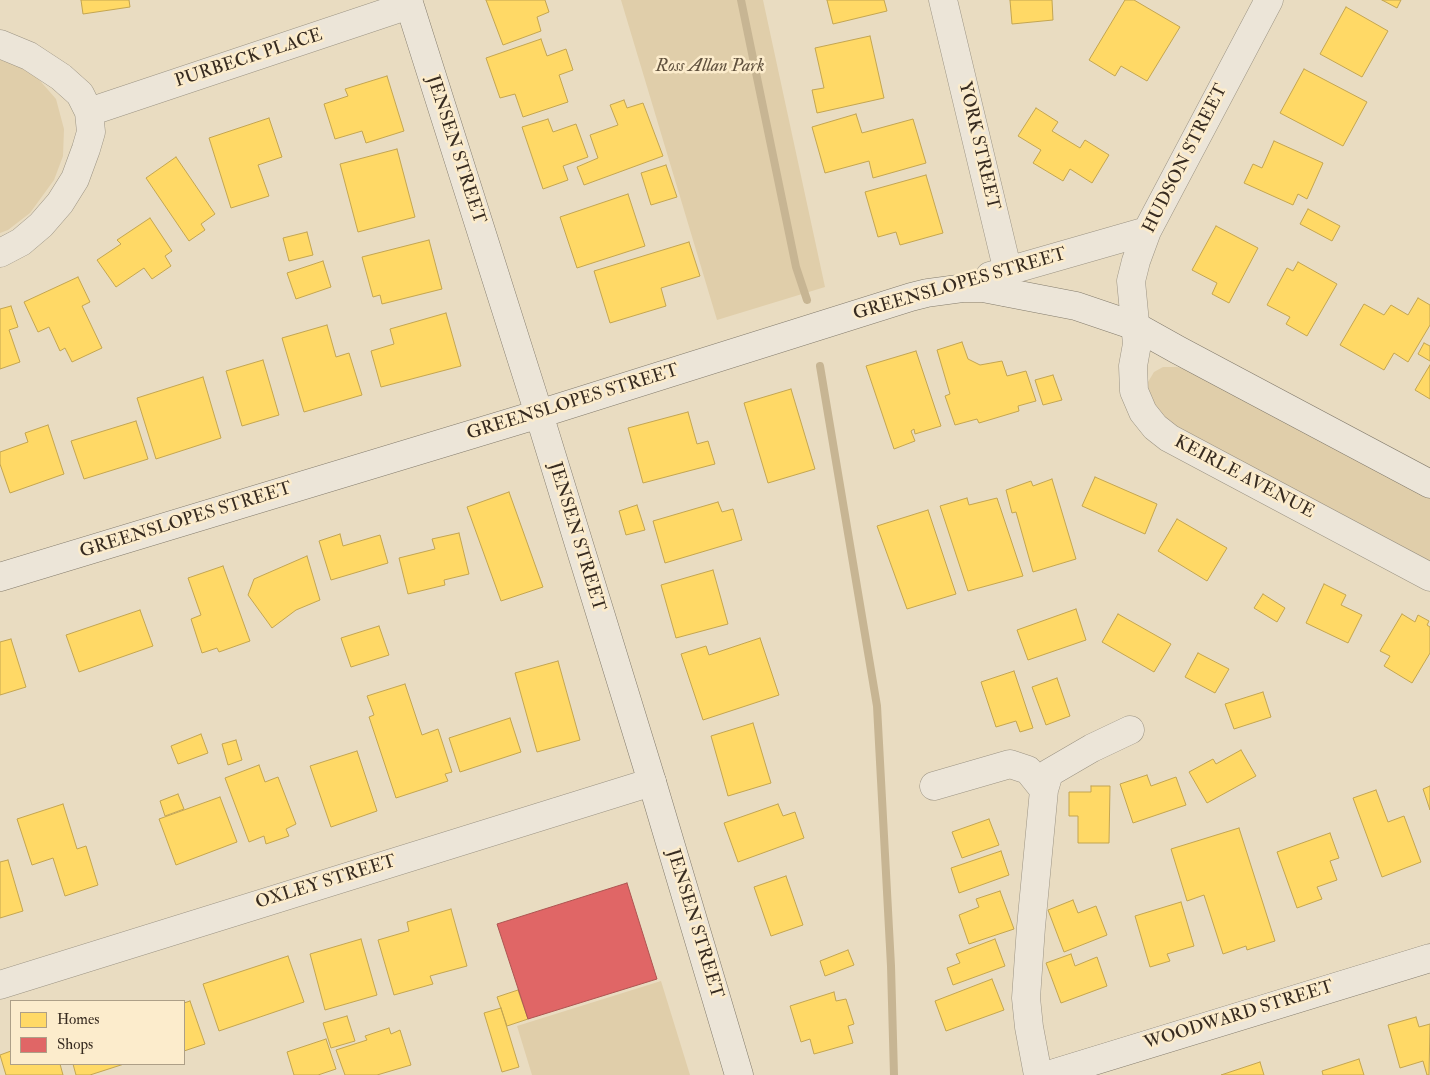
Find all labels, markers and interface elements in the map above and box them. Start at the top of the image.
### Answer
street label: PURBECK PLACE [172,25,326,93]
park label: Ross Allan Park [656,56,764,78]
street label: JENSEN STREET [421,73,489,227]
street label: YORK STREET [953,80,1003,212]
street label: HUDSON STREET [1139,81,1233,237]
street label: GREENSLOPES STREET [851,244,1069,326]
street label: GREENSLOPES STREET [464,360,682,446]
street label: KEIRLE AVENUE [1170,432,1318,524]
street label: JENSEN STREET [543,460,609,614]
street label: GREENSLOPES STREET [77,478,295,564]
street label: JENSEN STREET [661,847,727,1001]
street label: OXLEY STREET [253,851,399,915]
street label: WOODWARD STREET [1142,977,1336,1055]
legend [10,1000,185,1065]
text: Homes [57,1010,99,1029]
text: Shops [57,1035,93,1054]

